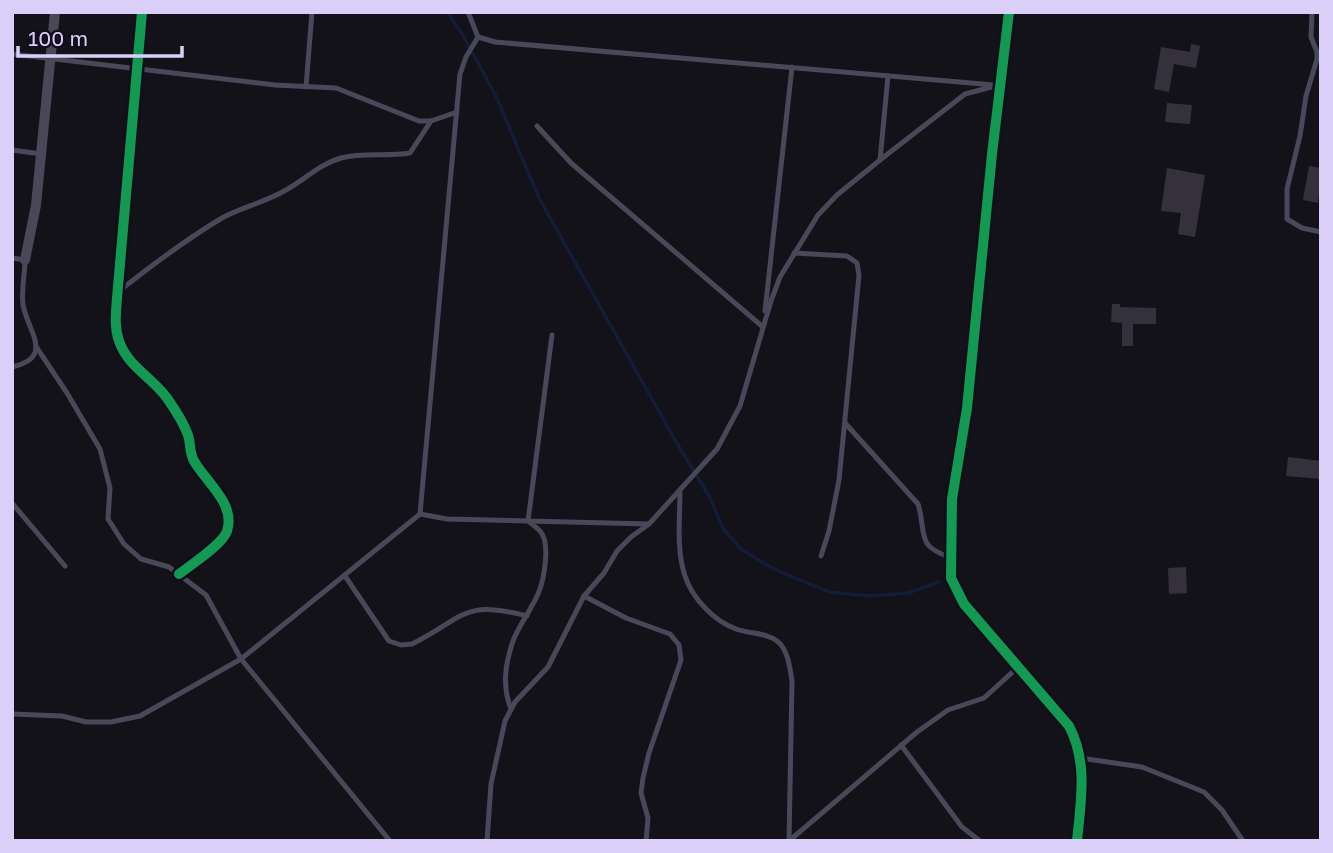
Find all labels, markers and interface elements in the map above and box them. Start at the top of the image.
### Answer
scale bar [18,14,182,58]
text: 100 m [28,25,88,51]

